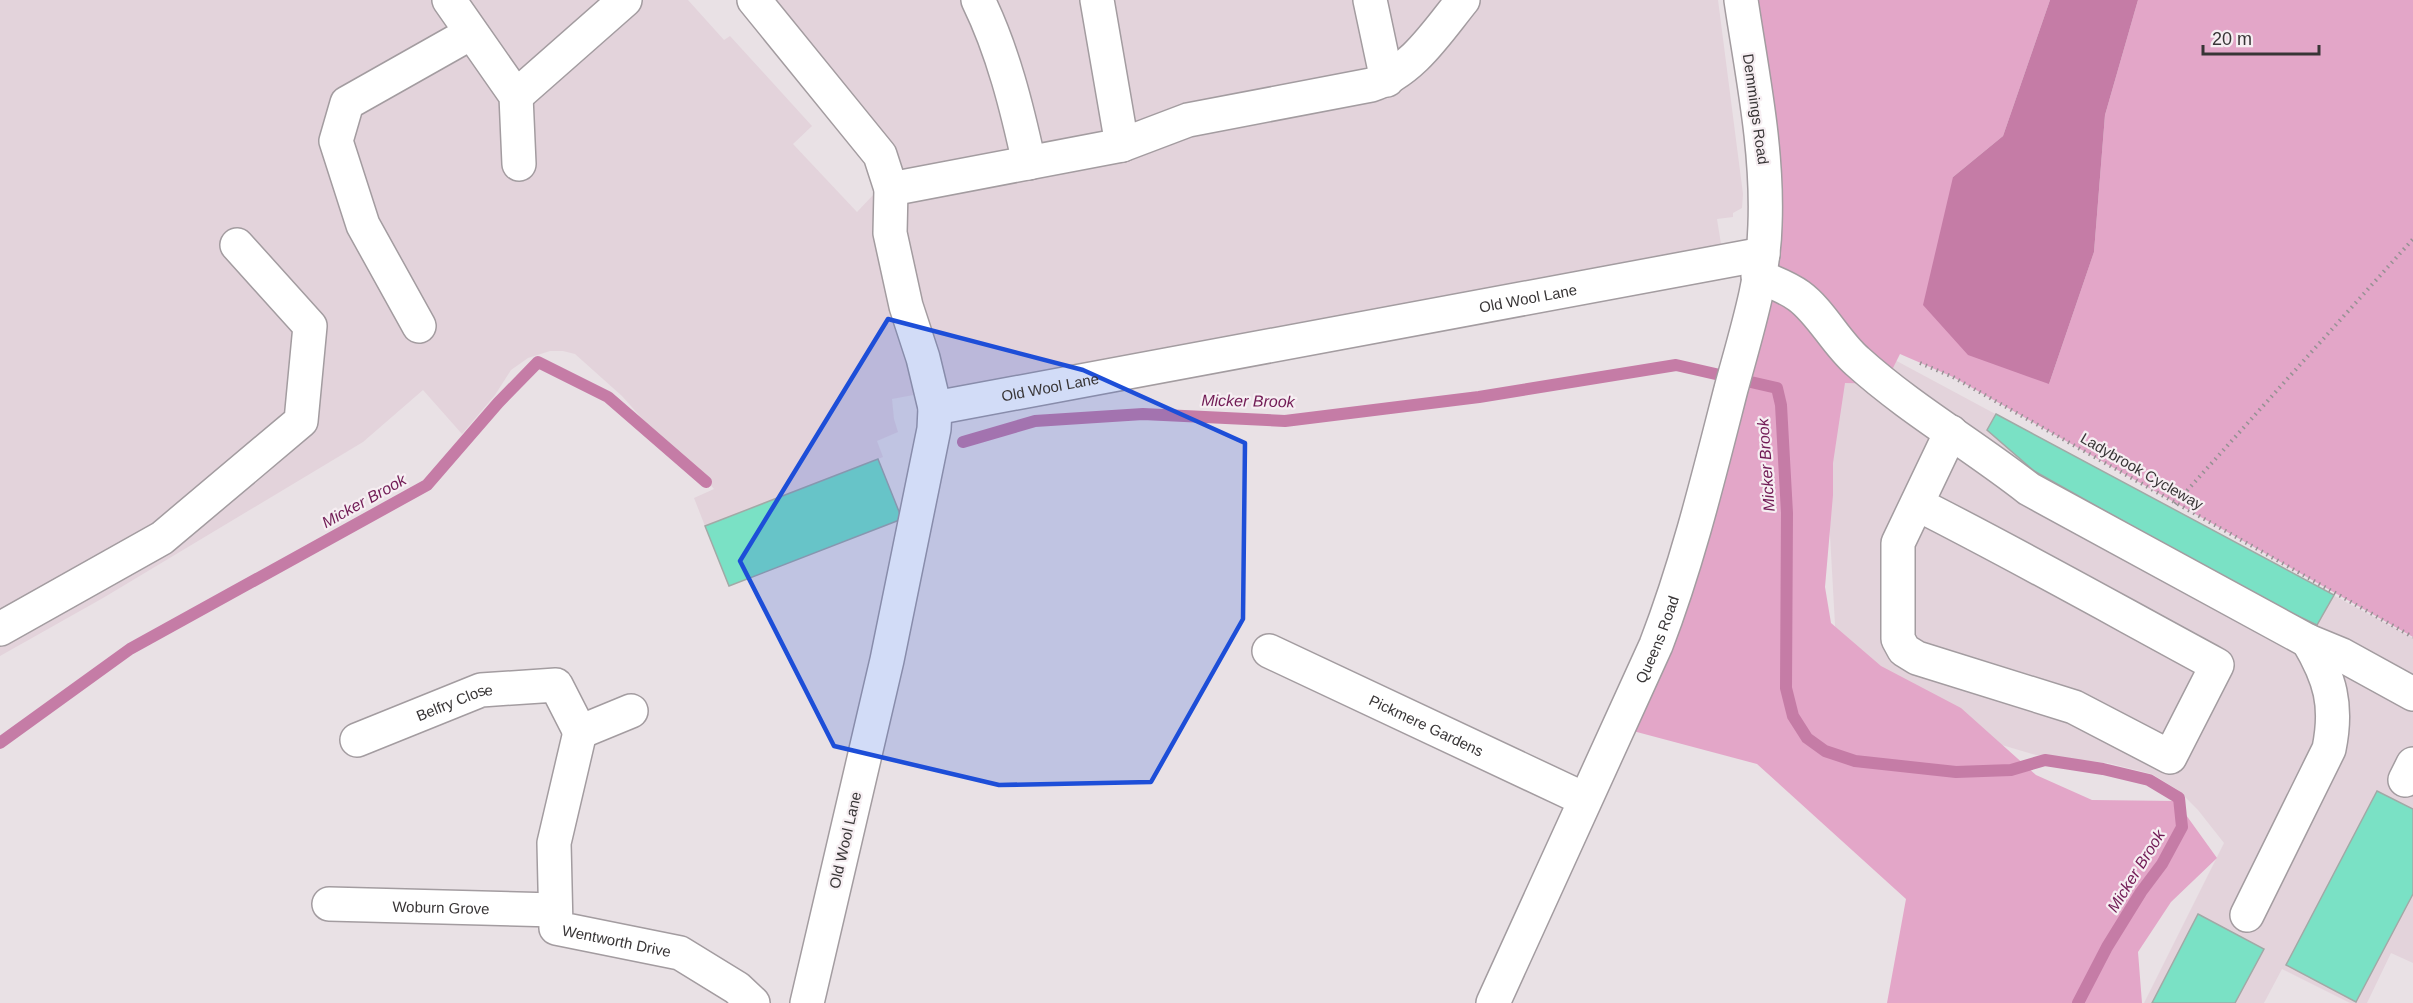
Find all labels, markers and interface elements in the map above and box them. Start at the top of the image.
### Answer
scale bar [2203,18,2318,56]
text: 20 m [2212,29,2252,49]
street label: Demmings Road [1740,53,1772,165]
street label: Old Wool Lane [1478,280,1578,315]
street label: Old Wool Lane [1000,369,1100,404]
water label: Micker Brook [1201,392,1296,410]
water label: Micker Brook [1754,417,1778,512]
street label: Ladybrook Cycleway [2078,429,2207,513]
water label: Micker Brook [319,470,410,531]
street label: Queens Road [1631,593,1682,686]
street label: Belfry Close [414,681,493,724]
street label: Pickmere Gardens [1367,691,1486,759]
street label: Old Wool Lane [826,790,864,890]
water label: Micker Brook [2104,826,2168,915]
street label: Woburn Grove [392,897,490,917]
street label: Wentworth Drive [561,921,673,960]

